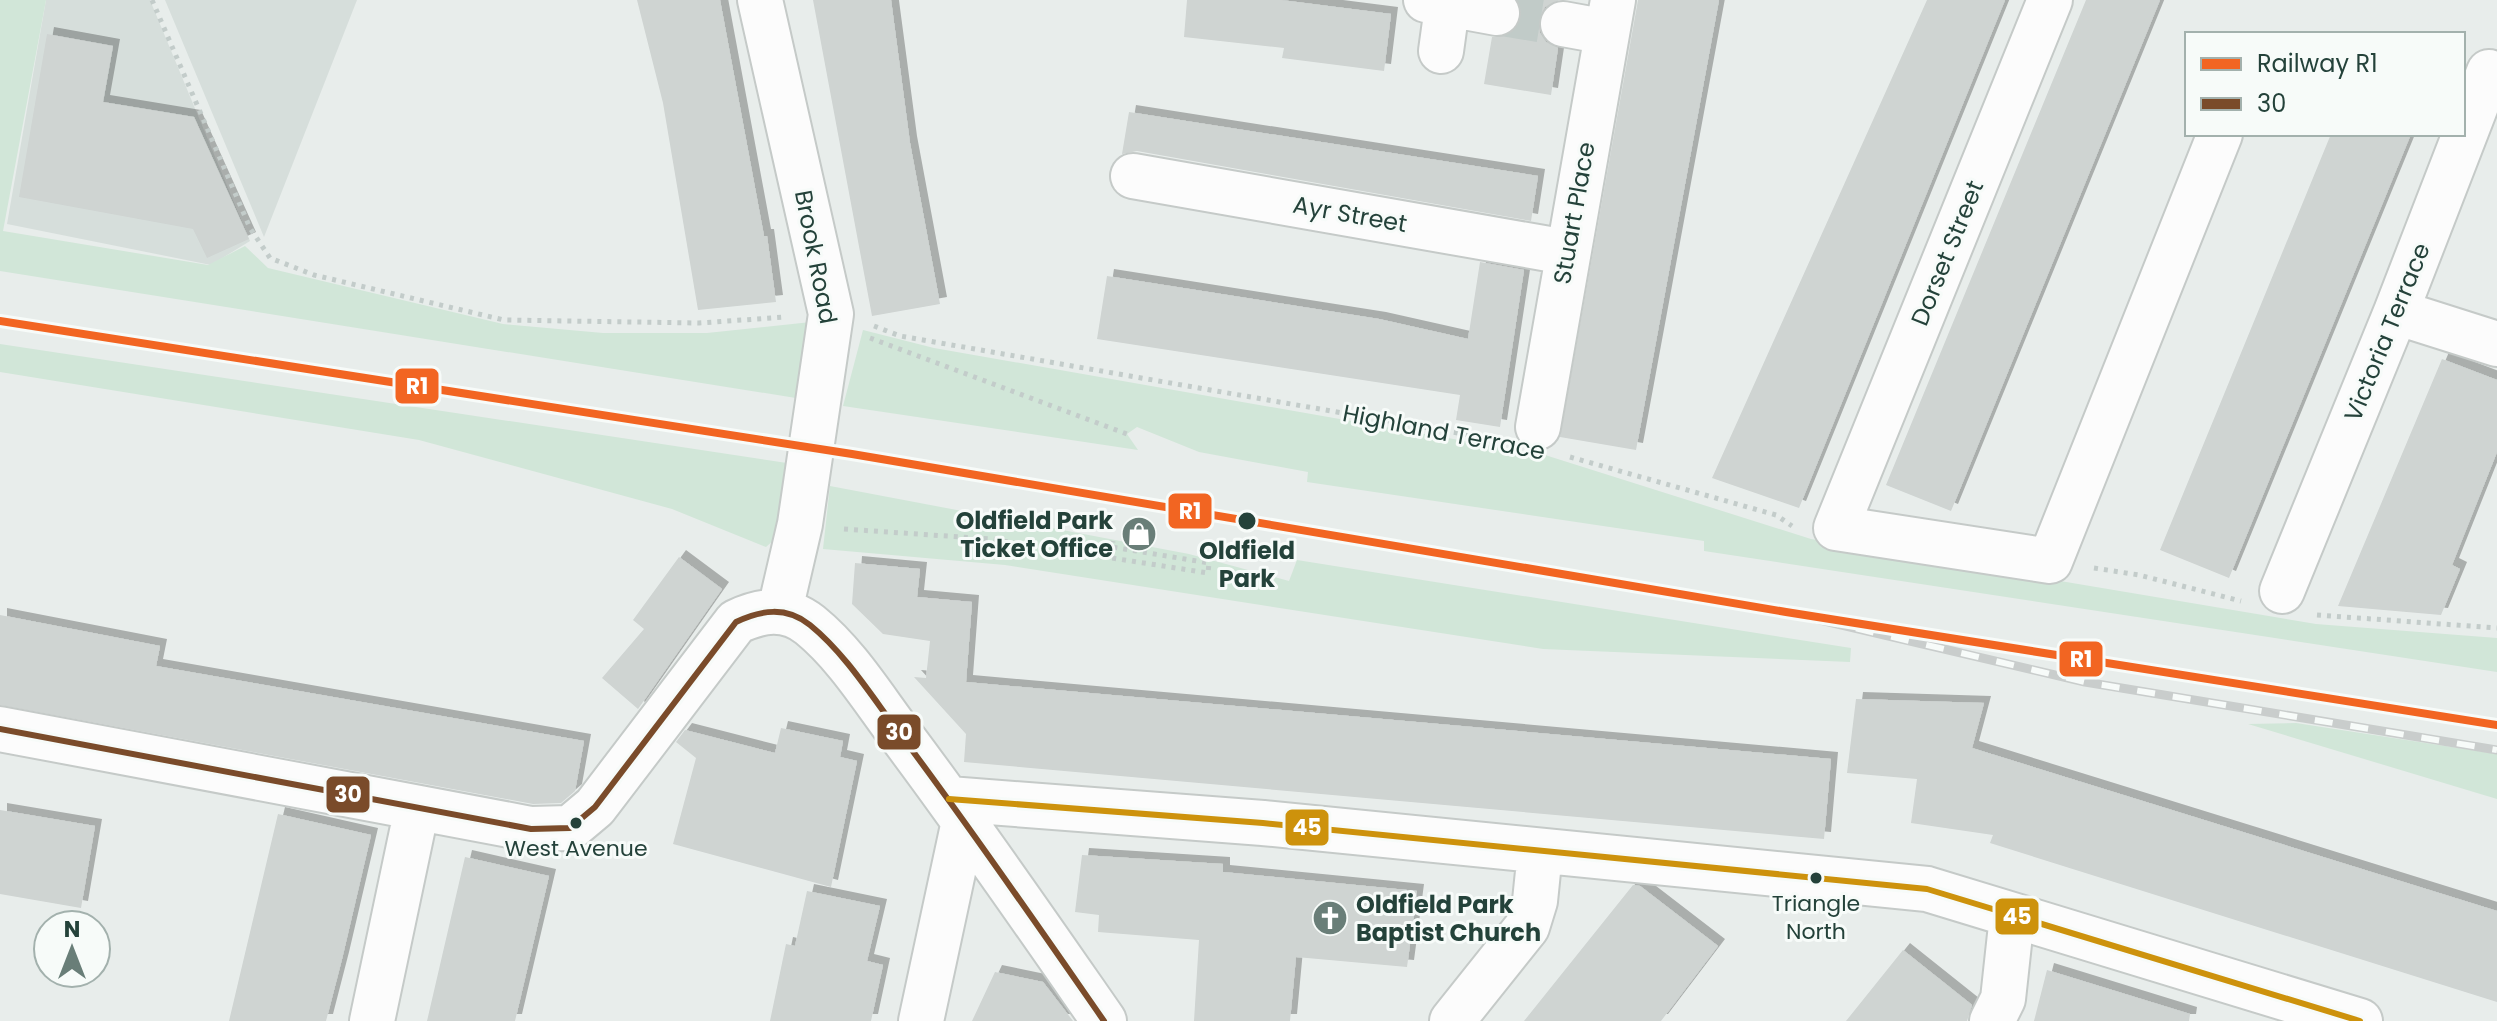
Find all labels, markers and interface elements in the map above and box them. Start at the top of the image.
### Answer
legend [2185,32,2465,136]
text: Railway R1 [2257,47,2378,80]
text: 30 [2257,87,2286,120]
street label: Stuart Place [1545,139,1603,287]
street label: Dorset Street [1903,175,1991,331]
street label: Brook Road [787,187,845,327]
street label: Ayr Street [1290,188,1410,240]
street label: Victoria Terrace [2336,238,2438,426]
line badge: R1 [394,367,440,405]
text: R1 [406,371,428,402]
street label: Highland Terrace [1340,396,1548,468]
line badge: R1 [1167,492,1213,530]
text: R1 [1179,496,1201,527]
place label: Oldfield Park Ticket Office [955,504,1113,565]
marker: Oldfield Park [1236,510,1258,532]
shop icon: Oldfield Park Ticket Office [1120,515,1158,553]
place label: Oldfield Park [1199,534,1295,595]
line badge: R1 [2058,640,2104,678]
text: R1 [2070,644,2092,675]
line badge: 30 [876,713,922,751]
text: 30 [885,717,913,748]
line badge: 30 [325,775,371,814]
text: 30 [334,779,362,810]
line badge: 45 [1284,808,1330,847]
text: 45 [1292,812,1322,843]
marker: West Avenue [568,815,584,831]
place label: West Avenue [504,833,648,864]
marker: Triangle North [1808,870,1824,886]
place label: Oldfield Park Baptist Church [1356,888,1541,949]
place label: Triangle North [1772,888,1860,947]
line badge: 45 [1994,897,2040,936]
church icon: Oldfield Park Baptist Church [1311,899,1349,937]
text: 45 [2002,901,2032,932]
north arrow [32,909,112,989]
text: N [64,914,80,945]

